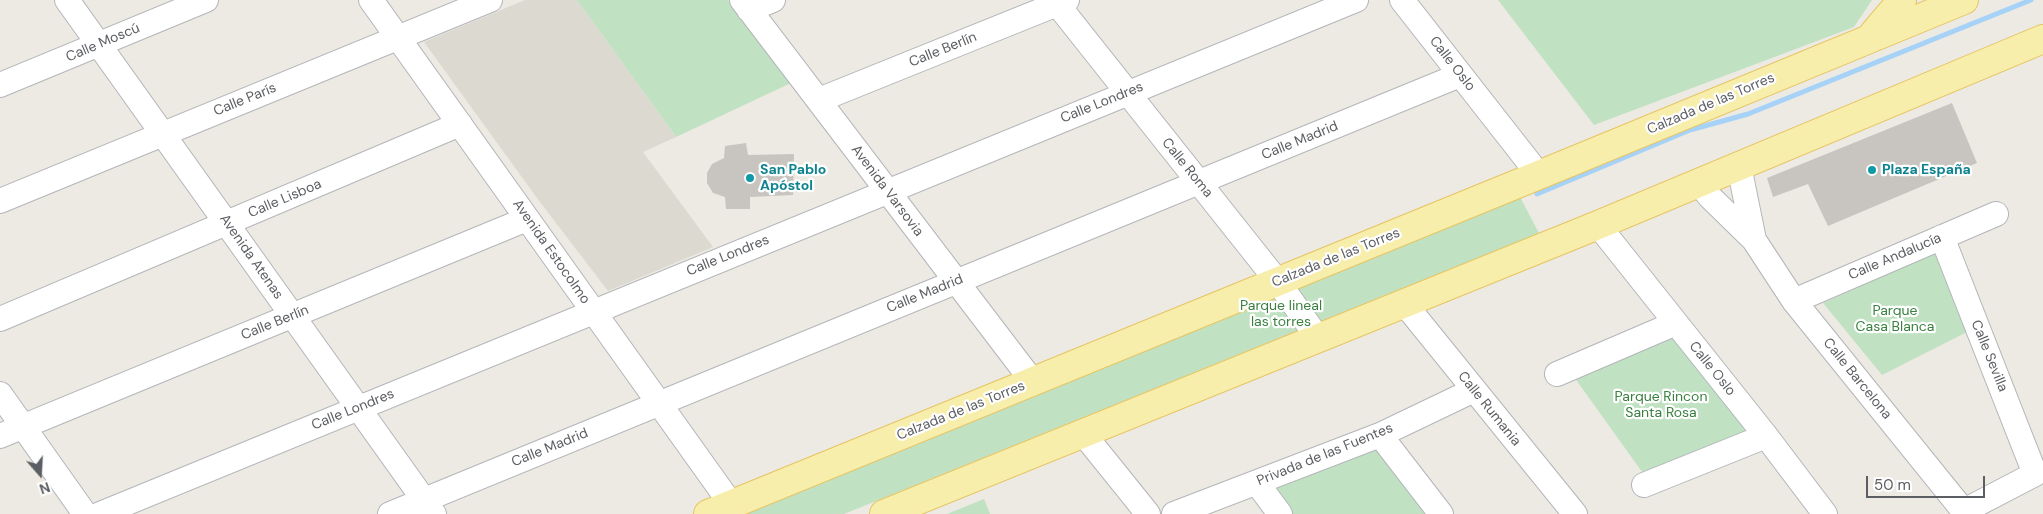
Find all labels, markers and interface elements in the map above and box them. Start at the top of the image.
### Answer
street label: Calle Moscú [63,20,143,66]
street label: Calle Berlín [907,29,979,71]
street label: Calle Oslo [1425,33,1479,95]
street label: Calzada de las Torres [1645,70,1777,138]
street label: Calle Londres [1058,79,1146,127]
street label: Calle París [211,80,279,120]
street label: Calle Madrid [1259,118,1341,164]
street label: Calle Roma [1158,135,1216,201]
street label: Avenida Varsovia [847,142,927,240]
place label: San Pablo Apóstol [760,162,826,194]
place label: Plaza España [1882,162,1971,178]
marker: Plaza España [1866,164,1878,176]
marker: San Pablo Apóstol [744,172,756,184]
street label: Calle Lisboa [246,176,324,222]
street label: Avenida Estocolmo [509,197,593,307]
street label: Avenida Atenas [216,211,286,303]
street label: Calzada de las Torres [1269,225,1403,291]
street label: Calle Andalucía [1846,230,1944,284]
street label: Calle Londres [684,232,772,280]
street label: Calle Madrid [884,271,966,317]
park label: Parque lineal las torres [1240,298,1322,331]
street label: Calle Berlín [239,302,311,344]
park label: Parque Casa Blanca [1856,303,1934,336]
street label: Calle Sevilla [1967,318,2011,394]
street label: Calle Barcelona [1819,335,1895,423]
street label: Calle Oslo [1685,339,1739,399]
street label: Calle Rumania [1454,368,1524,450]
street label: Calzada de las Torres [894,378,1028,444]
street label: Calle Londres [309,386,397,434]
park label: Parque Rincon Santa Rosa [1615,389,1707,422]
street label: Privada de las Fuentes [1255,420,1395,490]
street label: Calle Madrid [509,425,591,471]
north arrow [15,449,65,499]
scale bar [1868,466,1987,498]
text: 50 m [1874,475,1911,495]
text: N [37,478,53,498]

